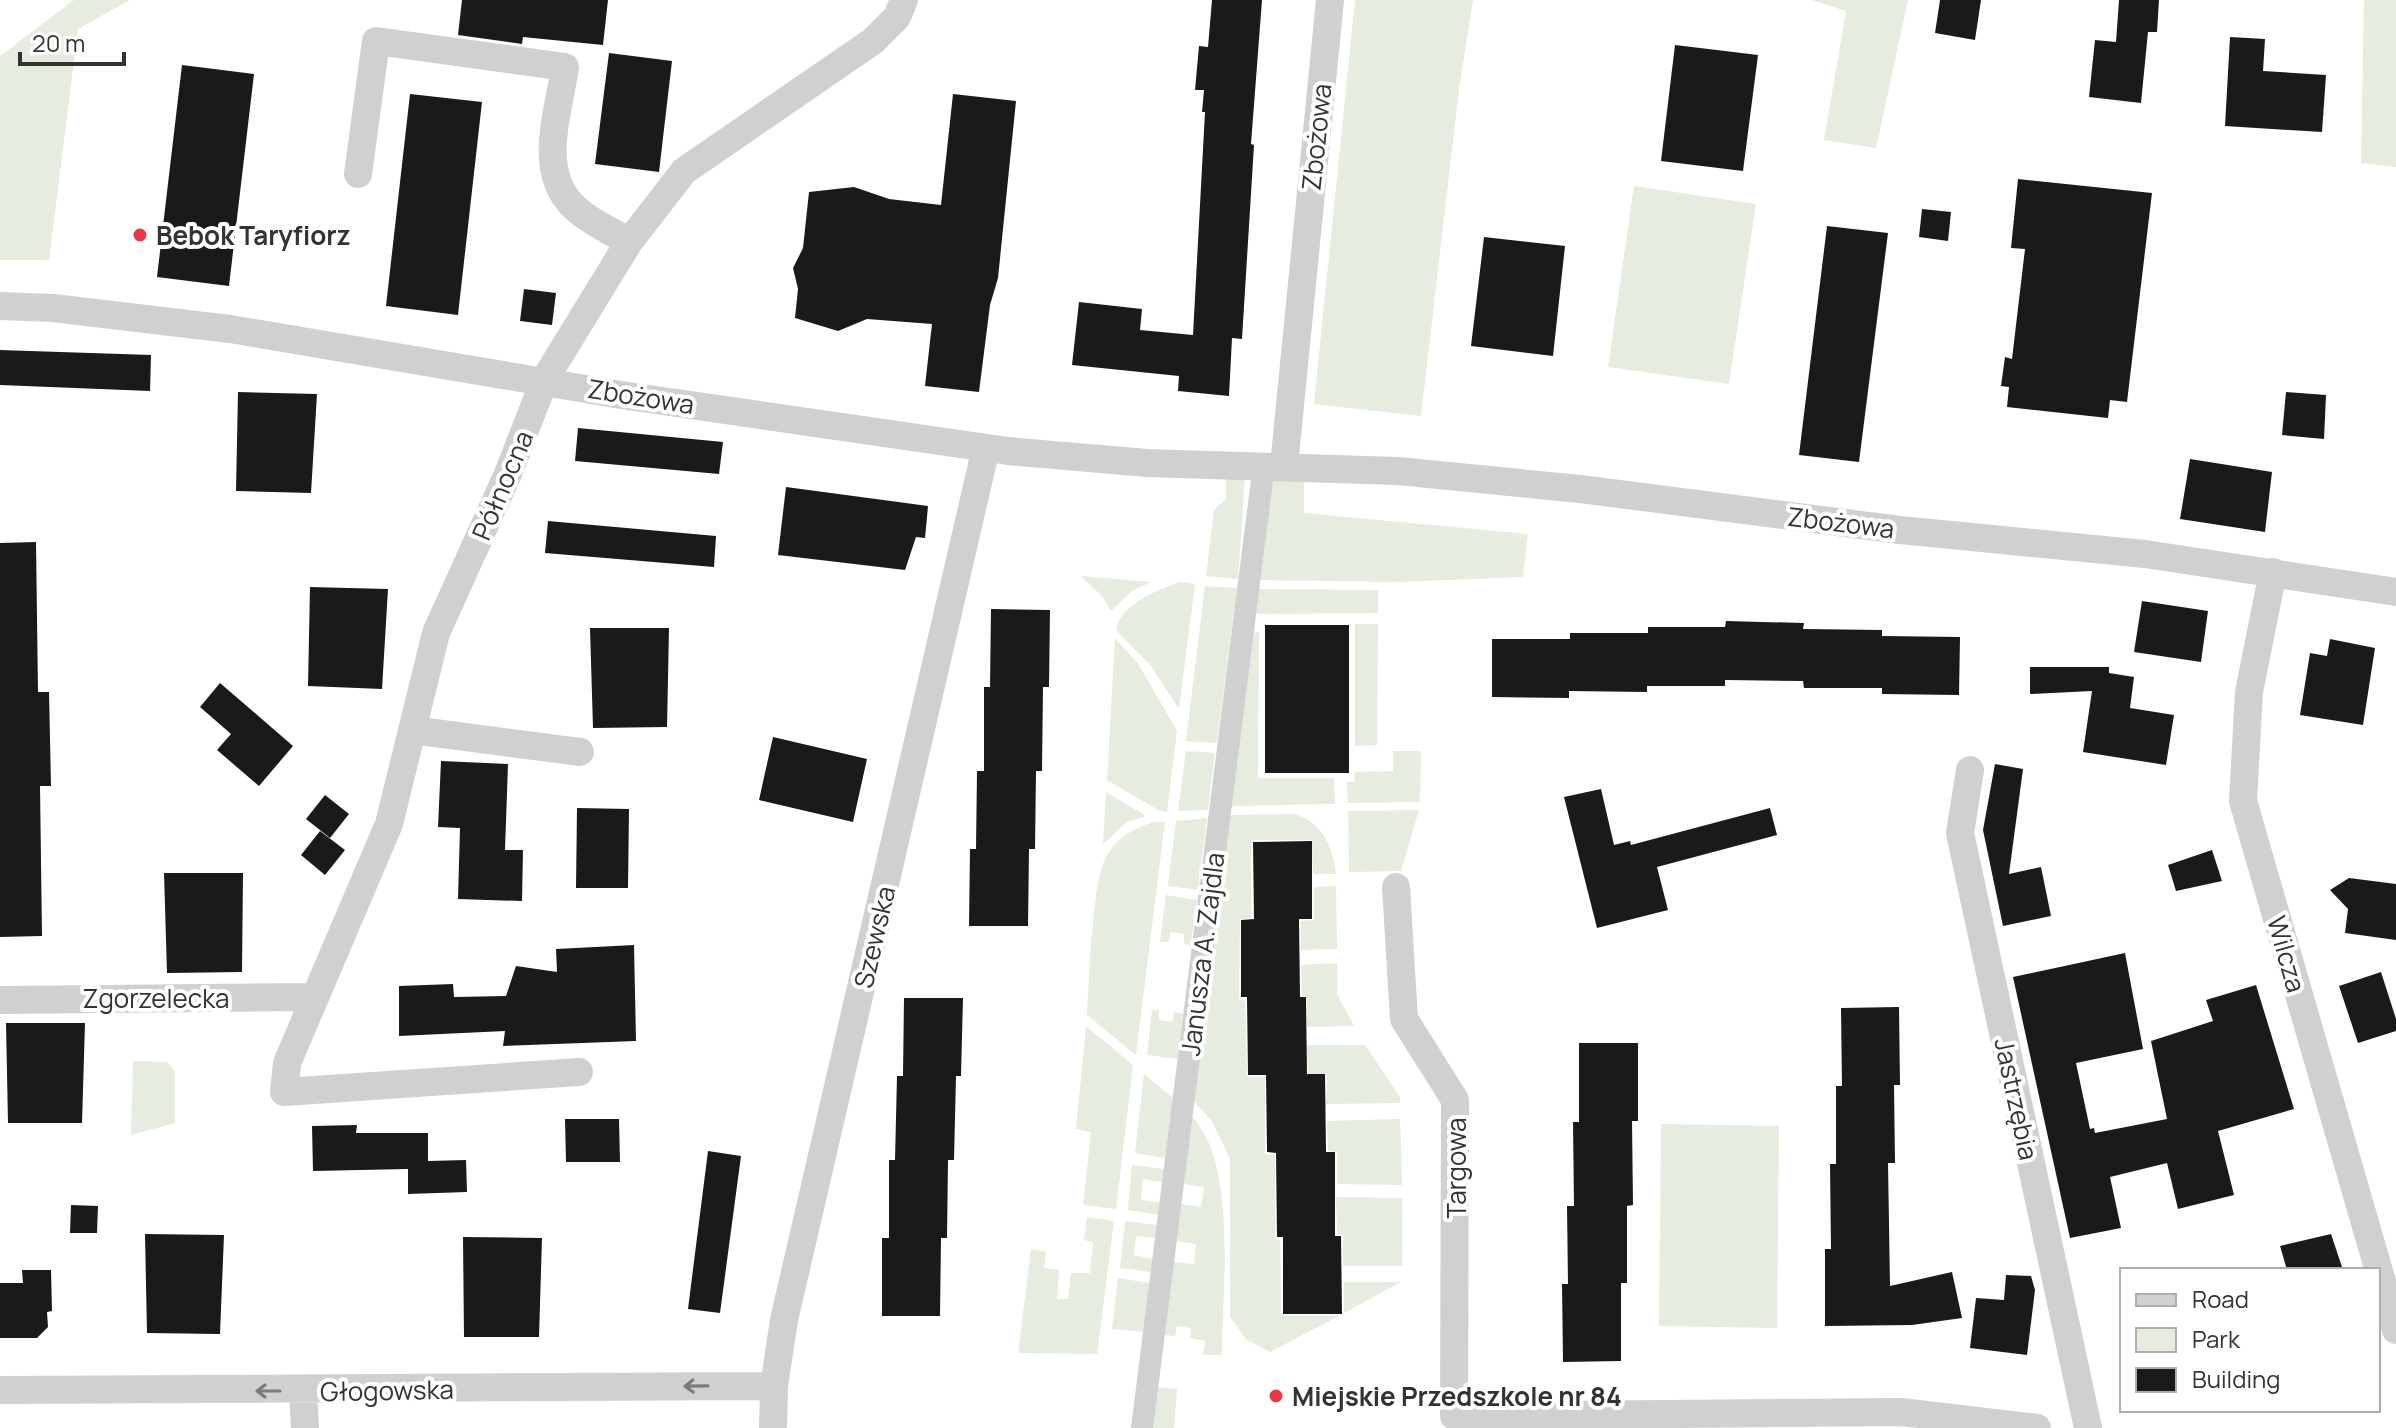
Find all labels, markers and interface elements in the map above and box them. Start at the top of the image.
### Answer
scale bar [20,16,124,66]
text: 20 m [32,26,85,59]
street label: Zbożowa [1292,82,1340,192]
place label: Bebok Taryfiorz [156,217,351,253]
marker: Bebok Taryfiorz [131,226,149,244]
street label: Zbożowa [585,370,697,422]
street label: Północna [463,425,541,545]
street label: Zbożowa [1785,498,1897,546]
street label: Janusza A. Zajdla [1172,850,1232,1058]
street label: Szewska [845,882,903,992]
street label: Wilcza [2259,912,2315,996]
street label: Zgorzelecka [82,980,230,1016]
street label: Jastrzębia [1986,1035,2048,1163]
street label: Targowa [1438,1118,1474,1218]
legend [2120,1268,2380,1412]
text: Road [2192,1282,2249,1315]
text: Park [2192,1322,2241,1355]
text: Building [2192,1362,2280,1395]
street label: Głogowska [320,1371,454,1409]
place label: Miejskie Przedszkole nr 84 [1292,1378,1622,1414]
one-way arrow [683,1379,710,1394]
one-way arrow [255,1383,282,1399]
marker: Miejskie Przedszkole nr 84 [1267,1387,1285,1405]

